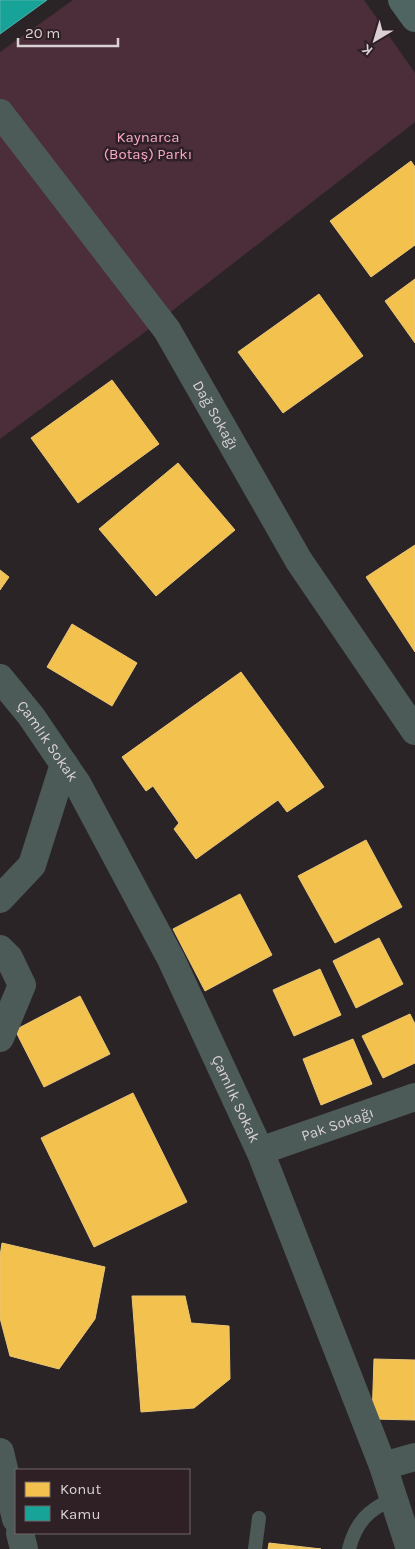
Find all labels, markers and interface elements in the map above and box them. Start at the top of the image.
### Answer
scale bar [18,15,118,47]
north arrow [350,15,400,65]
text: 20 m [25,24,60,42]
text: K [358,40,376,59]
park label: Kaynarca (Botaş) Parkı [104,128,192,163]
street label: Dağ Sokağı [189,377,243,453]
street label: Çamlık Sokak [13,697,82,785]
street label: Çamlık Sokak [208,1052,264,1146]
street label: Pak Sokağı [299,1103,376,1145]
legend [15,1469,190,1534]
text: Konut [60,1480,101,1498]
text: Kamu [60,1505,101,1523]

